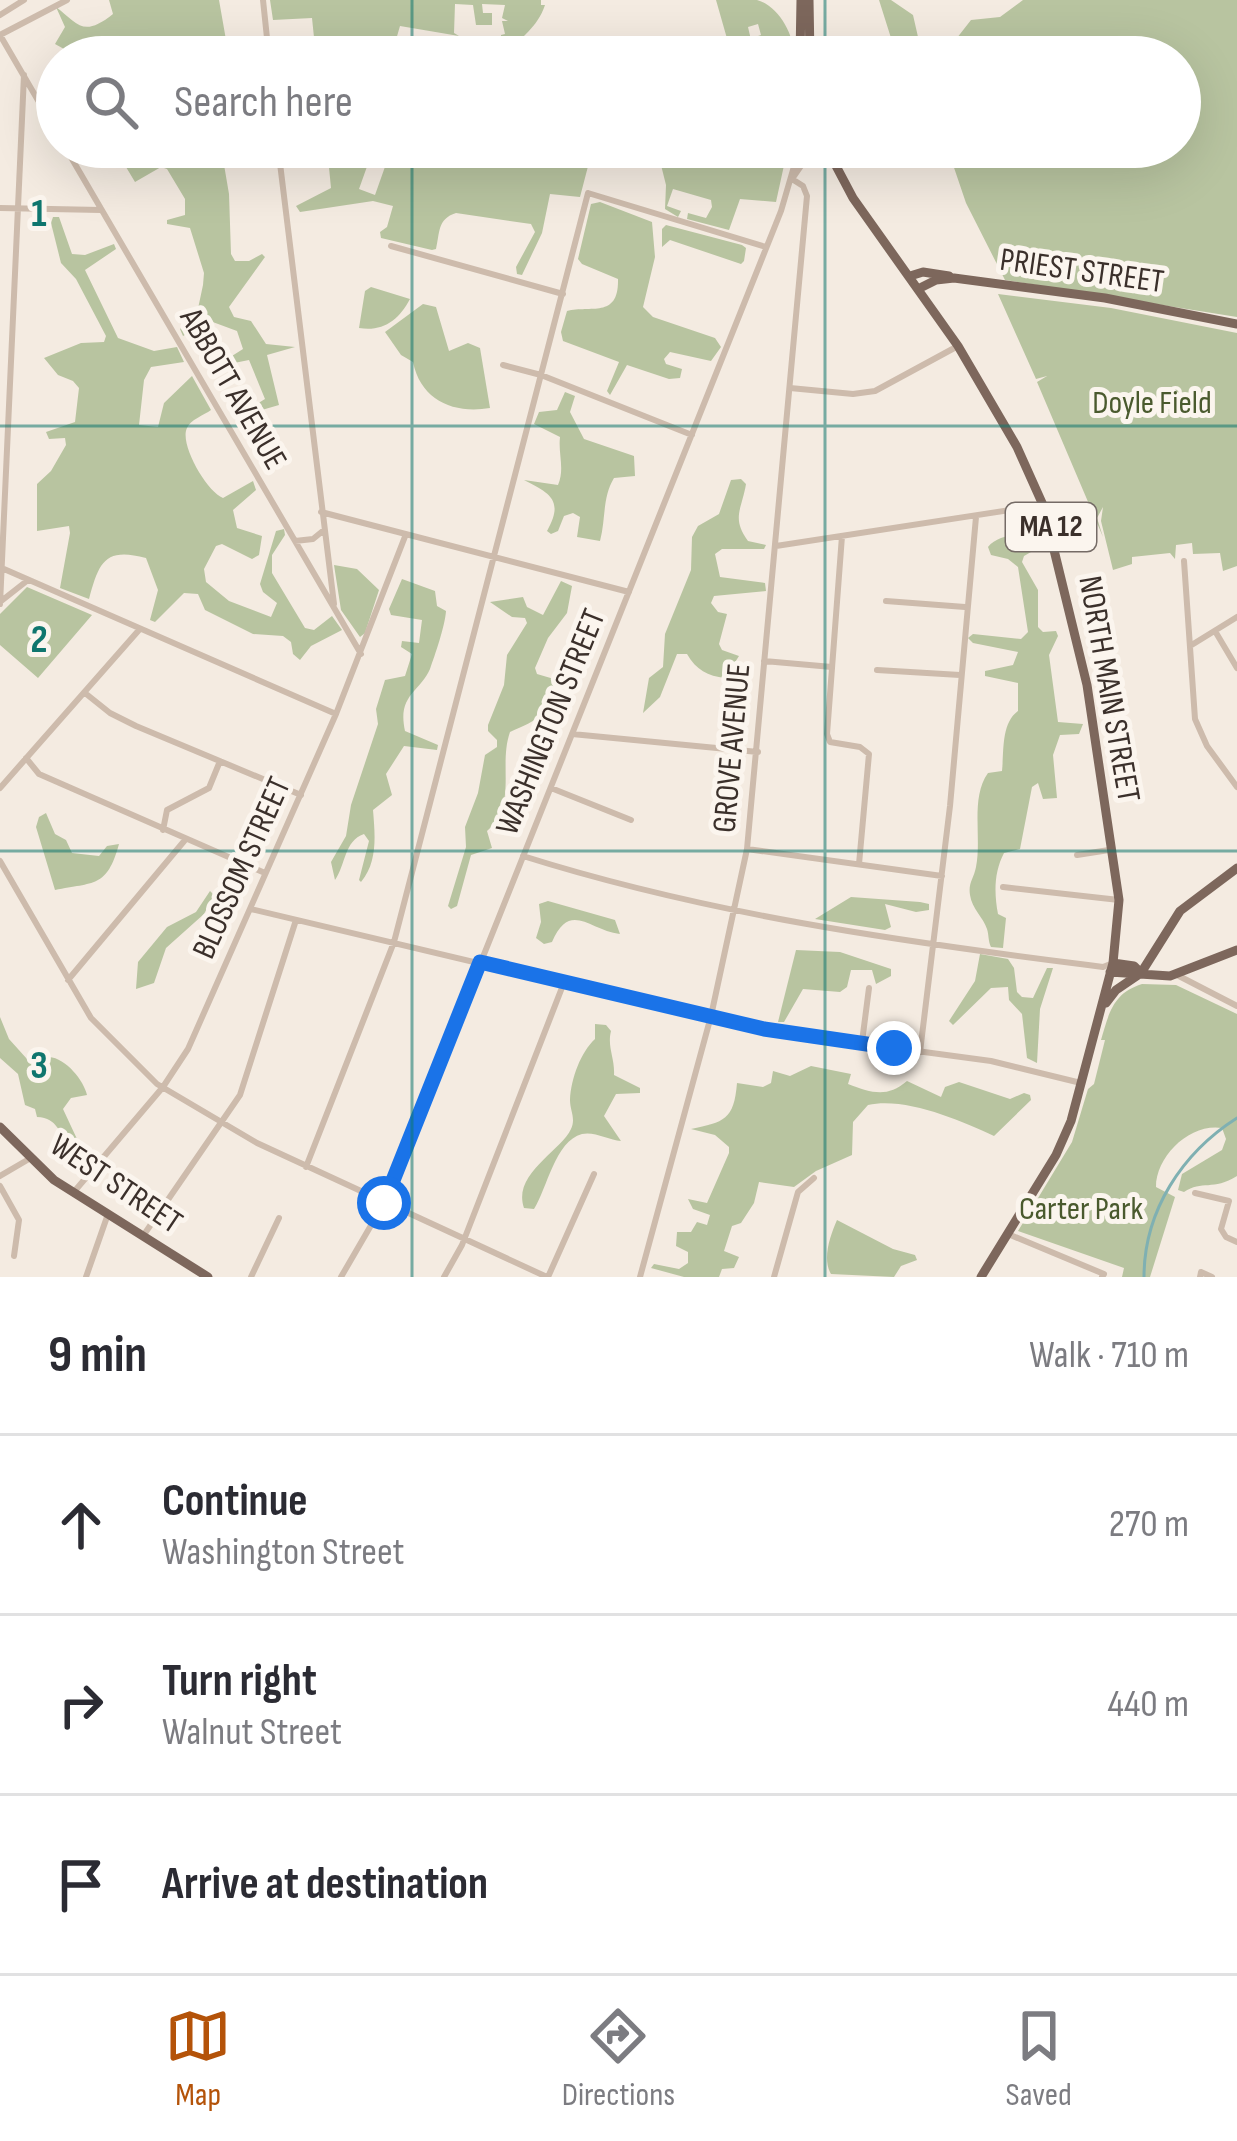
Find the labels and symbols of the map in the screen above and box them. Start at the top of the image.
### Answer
text: 1 [31,191,47,238]
street label: PRIEST STREET [997,240,1167,302]
street label: ABBOTT AVENUE [170,300,295,477]
park label: Doyle Field [1092,383,1212,423]
road number: MA 12 [1006,503,1096,551]
street label: NORTH MAIN STREET [1069,573,1149,805]
street label: WASHINGTON STREET [488,603,614,841]
text: 2 [30,617,48,664]
street label: GROVE AVENUE [705,662,759,834]
street label: BLOSSOM STREET [184,771,300,965]
route end [867,1021,921,1075]
text: 3 [30,1043,48,1090]
street label: WEST STREET [42,1125,190,1243]
route start [357,1176,411,1230]
park label: Carter Park [1019,1189,1143,1229]

